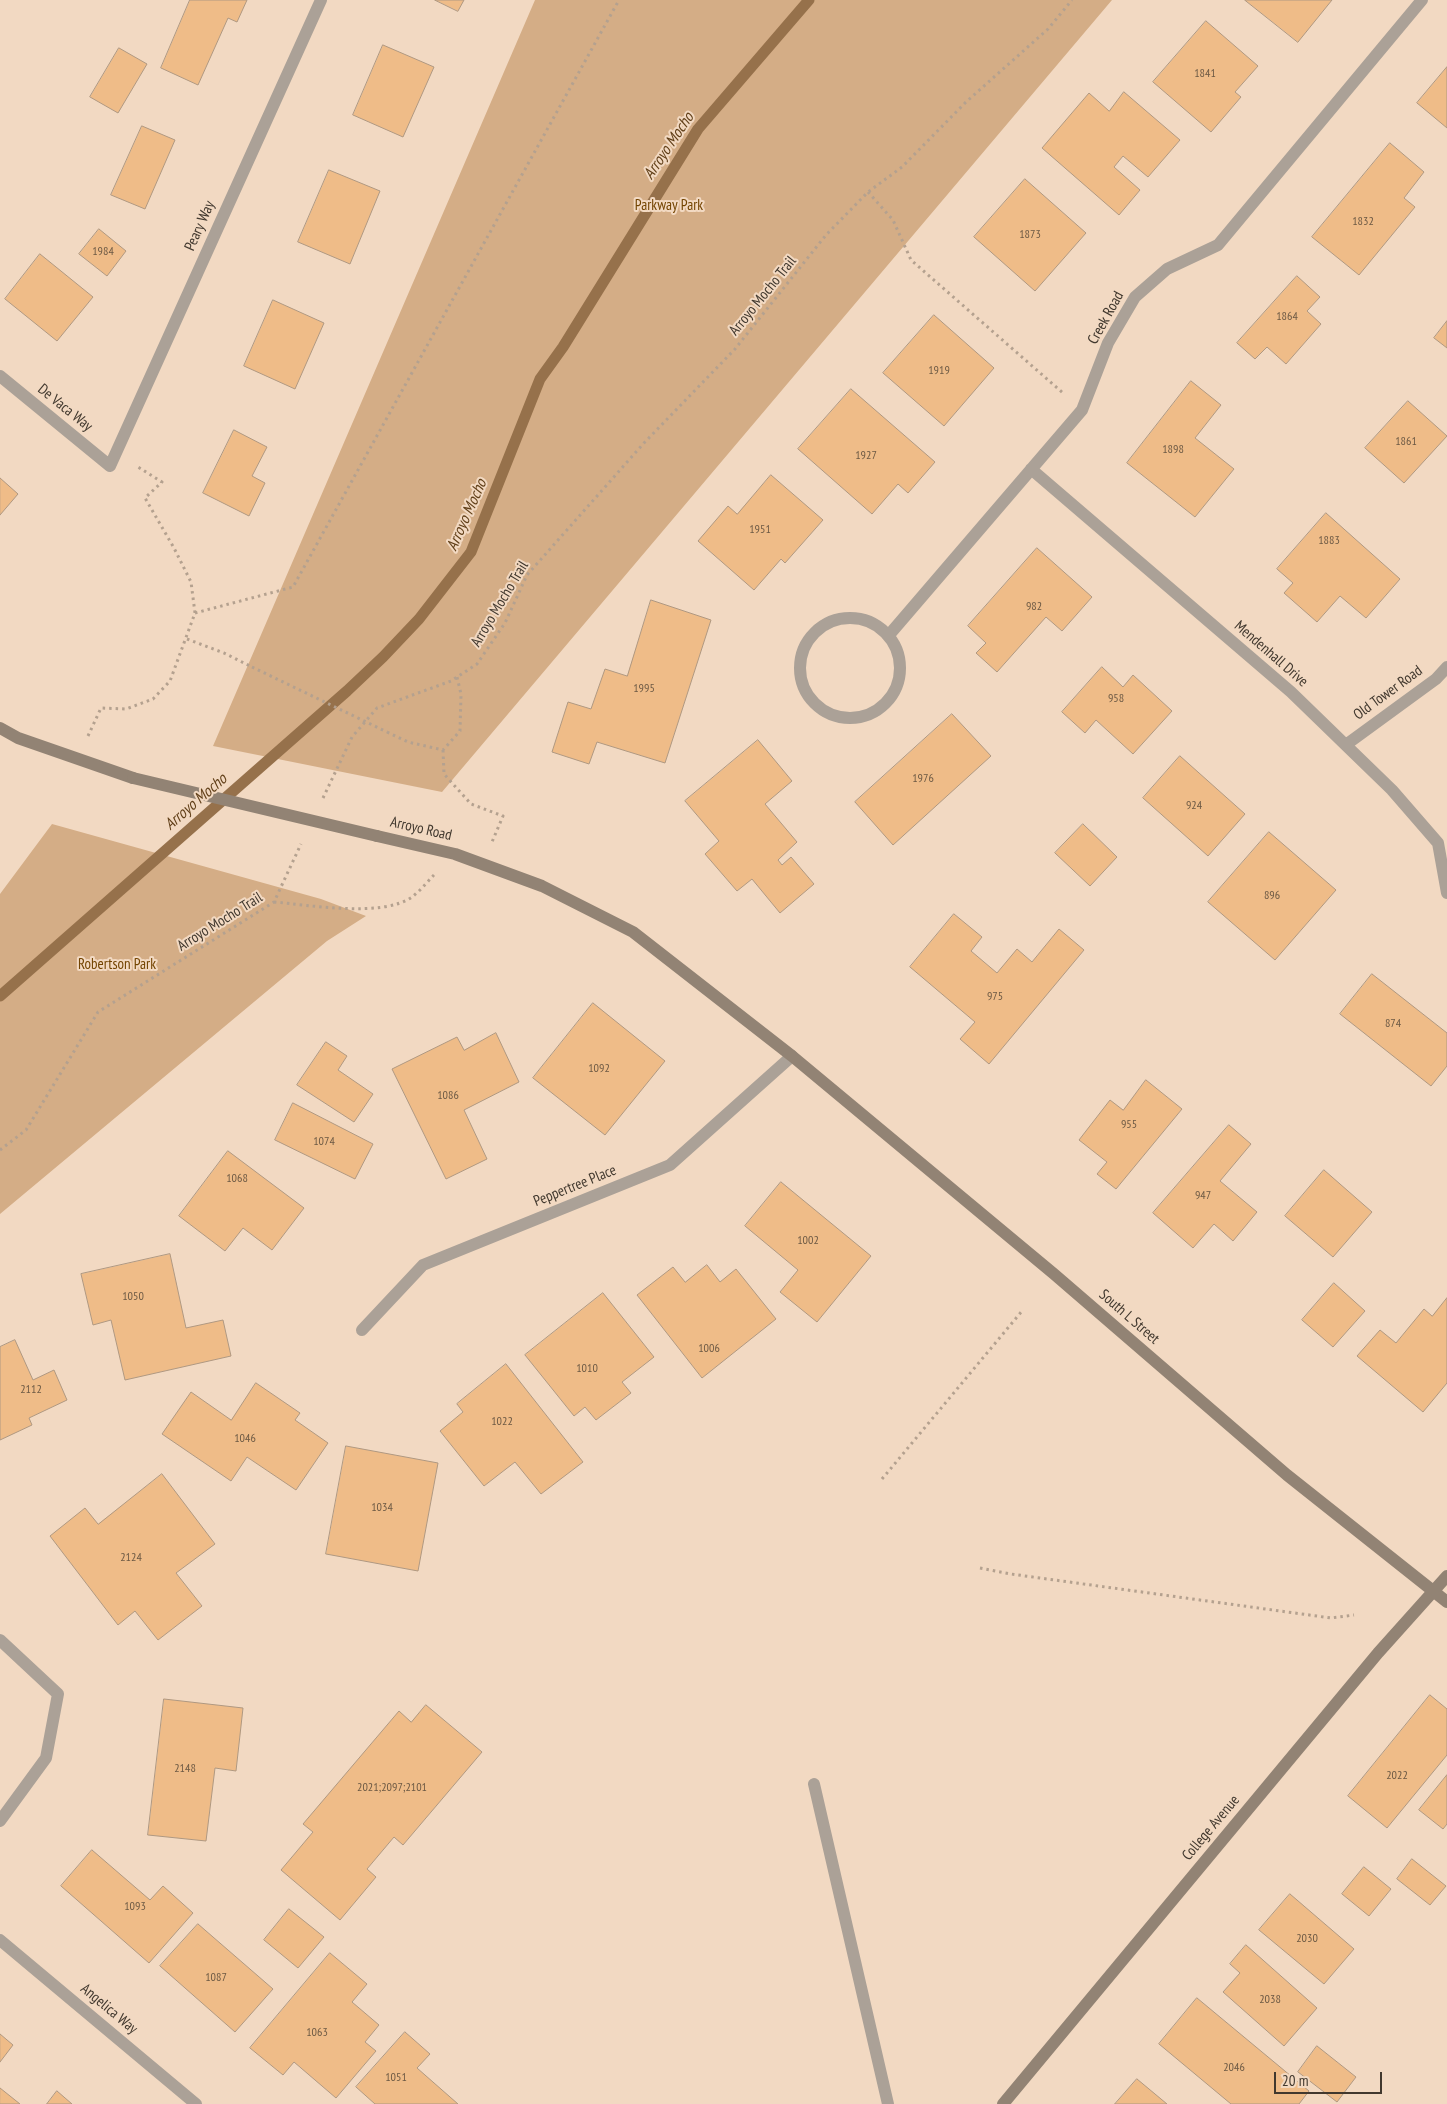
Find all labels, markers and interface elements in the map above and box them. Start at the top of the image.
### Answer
house number: 1841 [1194,67,1216,81]
water label: Arroyo Mocho [640,109,698,183]
park label: Parkway Park [635,197,703,215]
street label: Peary Way [181,198,219,254]
house number: 1832 [1352,215,1374,229]
house number: 1873 [1019,228,1041,242]
house number: 1984 [92,245,114,259]
street label: Arroyo Mocho Trail [726,253,800,339]
street label: Creek Road [1084,288,1128,348]
house number: 1864 [1276,310,1298,324]
house number: 1919 [928,364,950,378]
street label: De Vaca Way [34,380,96,436]
house number: 1861 [1395,435,1417,449]
house number: 1898 [1162,443,1184,457]
house number: 1927 [855,449,877,463]
water label: Arroyo Mocho [443,476,491,554]
house number: 1951 [749,523,771,537]
house number: 1883 [1318,534,1340,548]
street label: Arroyo Mocho Trail [467,558,533,650]
house number: 982 [1026,600,1042,614]
street label: Mendenhall Drive [1231,617,1311,691]
street label: Old Tower Road [1350,662,1426,724]
house number: 1995 [633,682,655,696]
house number: 958 [1108,692,1124,706]
water label: Arroyo Mocho [161,770,231,834]
house number: 1976 [912,772,934,786]
house number: 924 [1186,799,1202,813]
street label: Arroyo Road [389,813,453,845]
street label: Arroyo Mocho Trail [174,889,266,955]
house number: 896 [1264,889,1280,903]
park label: Robertson Park [78,956,156,974]
house number: 975 [987,990,1003,1004]
house number: 874 [1385,1017,1401,1031]
house number: 1092 [588,1062,610,1076]
house number: 1086 [437,1089,459,1103]
house number: 955 [1121,1118,1137,1132]
house number: 1074 [313,1135,335,1149]
street label: Peppertree Place [531,1161,619,1211]
house number: 1068 [226,1172,248,1186]
house number: 947 [1195,1189,1211,1203]
house number: 1002 [797,1234,819,1248]
street label: South L Street [1095,1286,1163,1348]
house number: 1050 [122,1290,144,1304]
house number: 1006 [698,1342,720,1356]
house number: 1010 [576,1362,598,1376]
house number: 2112 [20,1383,42,1397]
house number: 1022 [491,1415,513,1429]
house number: 1046 [234,1432,256,1446]
house number: 1034 [371,1501,393,1515]
house number: 2124 [120,1551,142,1565]
house number: 2148 [174,1762,196,1776]
house number: 2022 [1386,1769,1408,1783]
house number: 2021;2097;2101 [357,1781,427,1795]
street label: College Avenue [1178,1792,1244,1864]
house number: 1093 [124,1900,146,1914]
house number: 2030 [1296,1932,1318,1946]
house number: 1087 [205,1971,227,1985]
street label: Angelica Way [77,1980,141,2038]
house number: 2038 [1259,1993,1281,2007]
house number: 1063 [306,2026,328,2040]
house number: 2046 [1223,2061,1245,2075]
scale bar [1277,2062,1384,2094]
house number: 1051 [385,2071,407,2085]
text: 20 m [1282,2071,1308,2090]

